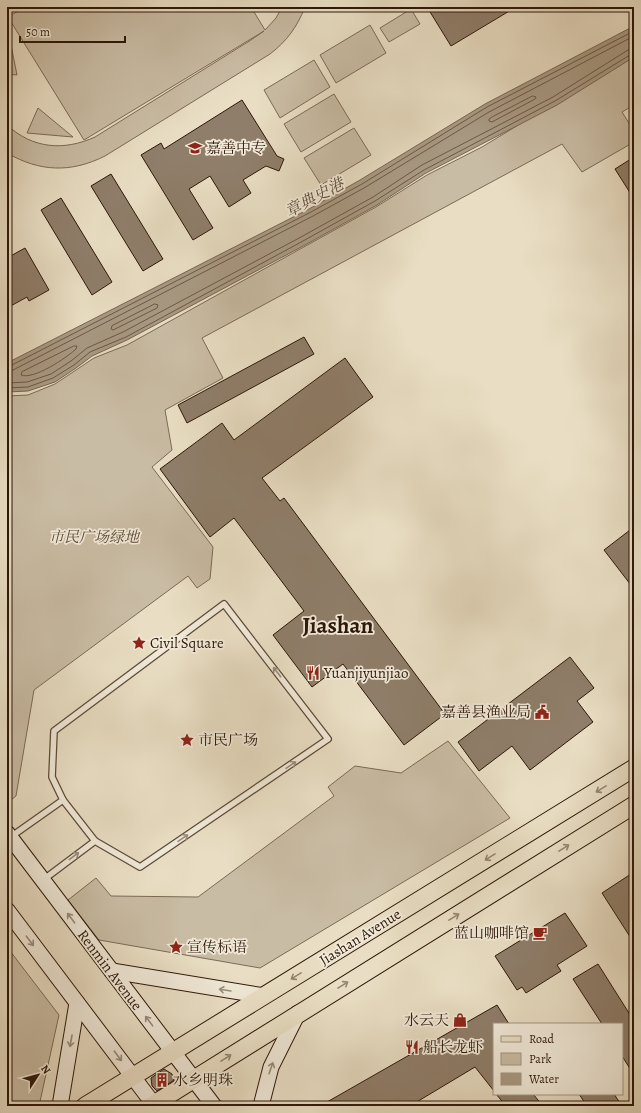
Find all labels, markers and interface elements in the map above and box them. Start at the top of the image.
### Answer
scale bar [20,18,125,44]
text: 50 m [26,24,50,40]
place label: 嘉善中专 [206,138,266,158]
school or university icon: 嘉善中专 [187,140,203,156]
water label: 章典史港 [281,172,350,223]
park label: 市民广场绿地 [49,527,141,547]
district label: Jiashan [303,610,374,641]
place label: Civil Square [150,633,224,653]
place icon: Civil Square [131,635,147,651]
place label: Yuanjiyunjiao [323,663,408,683]
restaurant icon: Yuanjiyunjiao [305,665,321,681]
one-way arrow [272,667,281,678]
place label: 嘉善县渔业局 [441,702,531,722]
public building icon: 嘉善县渔业局 [534,704,550,720]
place label: 市民广场 [198,730,258,750]
place icon: 市民广场 [179,732,195,748]
one-way arrow [285,761,296,769]
one-way arrow [595,785,607,793]
one-way arrow [177,834,188,842]
one-way arrow [558,844,570,852]
one-way arrow [69,852,80,861]
one-way arrow [485,853,496,861]
street label: Jiashan Avenue [315,904,405,970]
one-way arrow [67,912,76,923]
one-way arrow [448,913,459,921]
place label: 蓝山咖啡馆 [454,923,529,943]
cafe icon: 蓝山咖啡馆 [532,925,548,941]
street label: Renmin Avenue [73,926,147,1015]
one-way arrow [26,935,35,946]
place label: 宣传标语 [187,937,247,957]
place icon: 宣传标语 [168,939,184,955]
one-way arrow [290,973,302,981]
one-way arrow [337,981,349,989]
one-way arrow [219,986,232,994]
place label: 水云天 [404,1010,449,1030]
shop icon: 水云天 [452,1012,468,1028]
one-way arrow [145,1016,153,1027]
legend [493,1023,623,1095]
text: Road [529,1031,555,1047]
one-way arrow [66,1034,74,1047]
place label: 船长龙虾 [423,1037,483,1057]
restaurant icon: 船长龙虾 [404,1039,420,1055]
one-way arrow [113,1051,122,1062]
text: Park [529,1051,552,1067]
one-way arrow [220,1054,232,1062]
north arrow [18,1055,58,1095]
text: N [37,1062,54,1077]
one-way arrow [268,1062,275,1075]
place label: 水乡明珠 [173,1070,233,1090]
text: Water [528,1071,559,1087]
building icon: 水乡明珠 [154,1072,170,1088]

